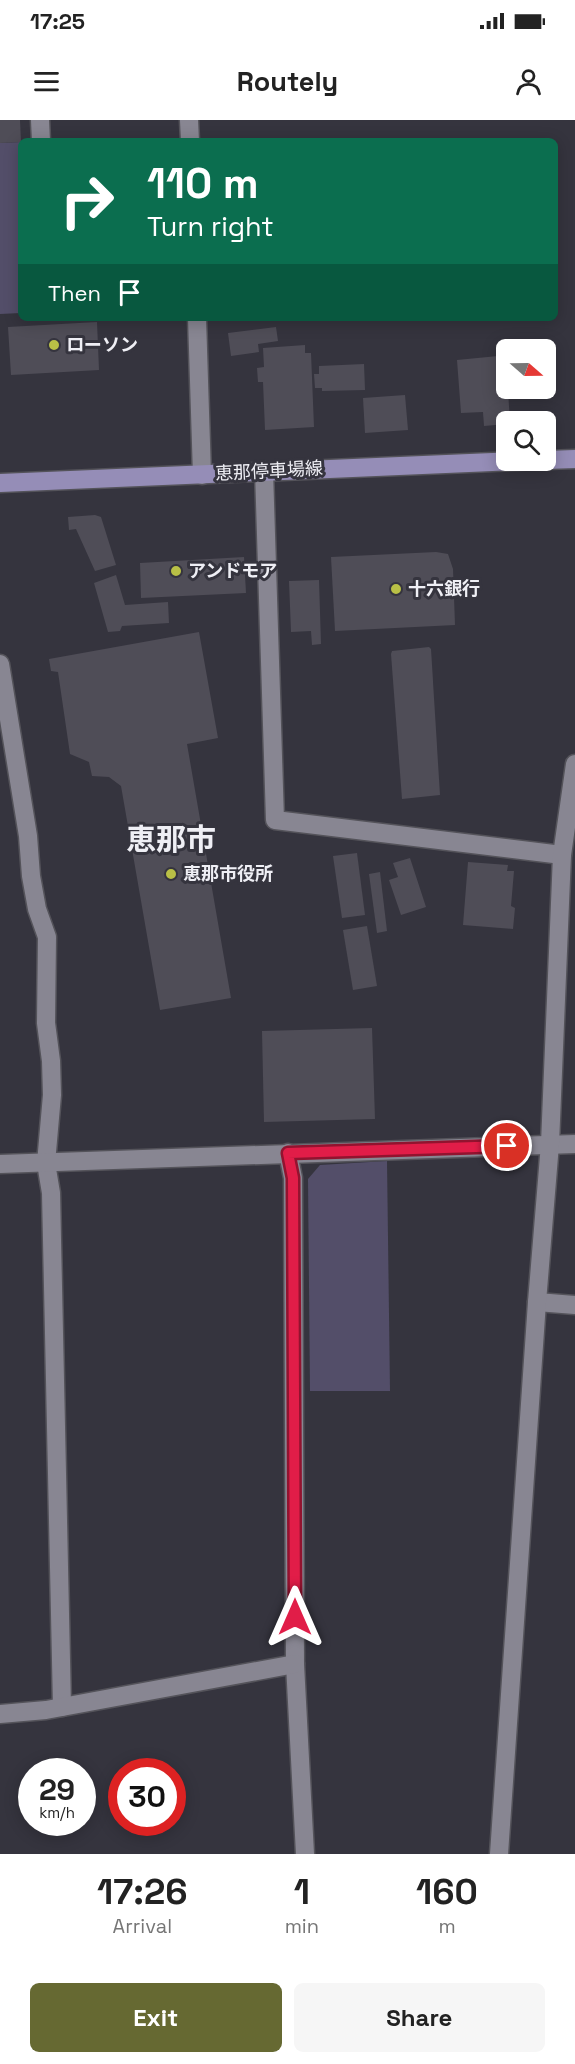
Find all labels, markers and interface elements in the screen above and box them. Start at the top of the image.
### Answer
text: 17:25 [30,7,85,35]
text: Routely [237,64,338,99]
icon: menu [30,65,63,98]
icon: person [512,65,545,98]
text: 110 m [147,157,259,210]
icon: right [48,162,126,240]
text: Turn right [147,209,274,244]
icon: arrive [113,276,146,309]
text: Then [48,279,101,307]
place label: ローソン [66,333,138,356]
marker: ローソン [47,338,61,352]
north arrow [496,339,556,399]
map controls [496,339,556,471]
button: search [496,411,556,471]
street label: 恵那停車場線 [214,456,324,485]
place label: アンドモア [188,559,277,582]
marker: アンドモア [169,564,183,578]
place label: 十六銀行 [408,577,480,600]
marker: 十六銀行 [389,582,403,596]
district label: 恵那市 [126,820,216,859]
place label: 恵那市役所 [183,862,273,885]
marker: 恵那市役所 [164,867,178,881]
pin [481,1120,532,1171]
icon: arrive [490,1129,523,1162]
position arrow [263,1585,327,1649]
speed limit sign: 30 [108,1758,186,1836]
text: 29 [39,1770,75,1809]
text: km/h [39,1803,75,1822]
text: 17:26 [97,1869,188,1915]
text: 1 [294,1869,310,1915]
text: 160 [416,1869,478,1915]
text: Arrival [113,1913,172,1939]
text: min [285,1913,319,1939]
text: m [438,1913,456,1939]
button: Exit [30,1983,282,2052]
button: Share [294,1983,545,2052]

